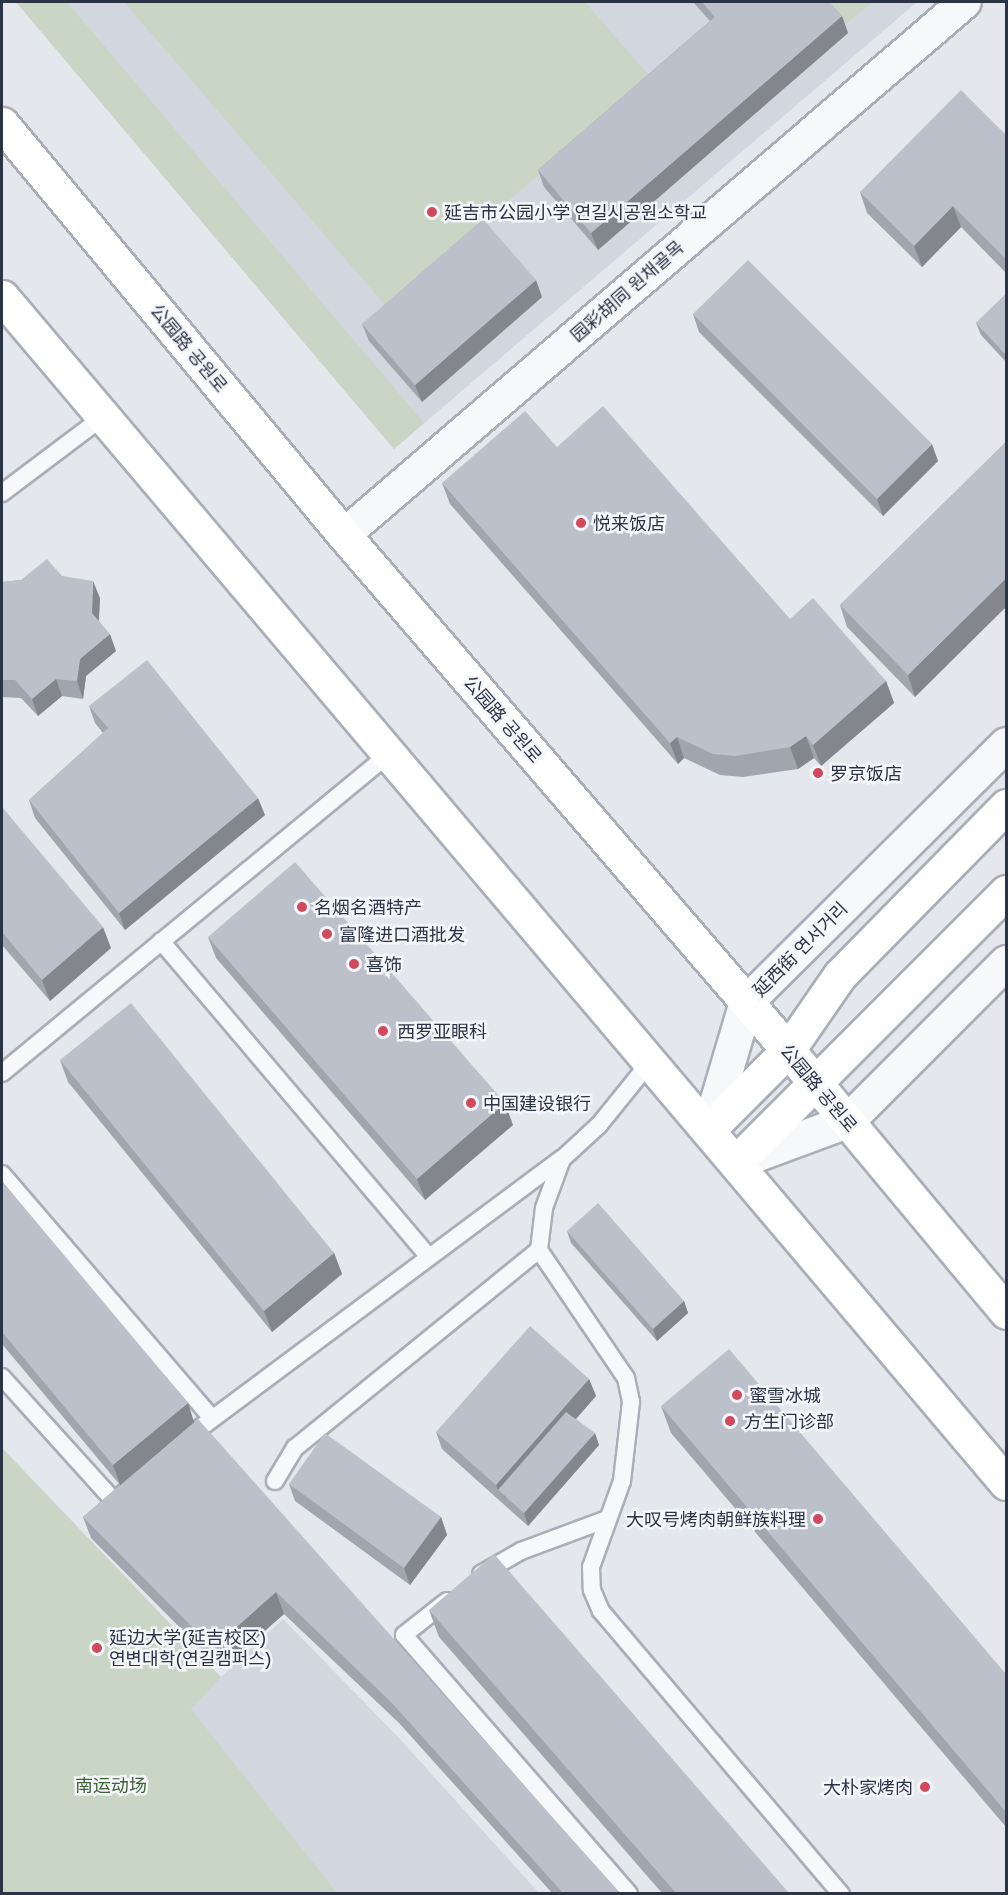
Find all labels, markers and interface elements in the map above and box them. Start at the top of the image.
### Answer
place label: 延吉市公园小学 연길시공원소학교 [444,201,707,223]
marker: 延吉市公园小学 연길시공원소학교 [425,205,439,219]
street label: 园彩胡同 원채골목 [566,236,688,346]
street label: 公园路 공원로 [146,300,232,396]
place label: 悦来饭店 [593,512,665,534]
marker: 悦来饭店 [574,516,588,530]
street label: 公园路 공원로 [459,671,547,767]
place label: 罗京饭店 [830,762,902,784]
marker: 罗京饭店 [811,766,825,780]
place label: 名烟名酒特产 [314,896,422,918]
street label: 延西街 연서거리 [748,897,852,1001]
marker: 名烟名酒特产 [295,900,309,914]
place label: 富隆进口酒批发 [339,923,465,945]
marker: 富隆进口酒批发 [320,927,334,941]
place label: 喜饰 [366,953,402,975]
marker: 喜饰 [347,957,361,971]
place label: 西罗亚眼科 [397,1020,487,1042]
marker: 西罗亚眼科 [374,1022,392,1040]
street label: 公园路 공원로 [776,1040,862,1136]
place label: 中国建设银行 [483,1092,591,1114]
marker: 中国建设银行 [464,1096,478,1110]
place label: 蜜雪冰城 [749,1384,821,1406]
marker: 蜜雪冰城 [730,1388,744,1402]
place label: 方生门诊部 [744,1410,834,1432]
marker: 方生门诊部 [721,1412,739,1430]
place label: 大叹号烤肉朝鲜族料理 [626,1508,806,1530]
marker: 大叹号烤肉朝鲜族料理 [811,1512,825,1526]
place label: 延边大学(延吉校区) 연변대학(연길캠퍼스) [109,1627,272,1670]
marker: 延边大学(延吉校区) 연변대학(연길캠퍼스) [90,1641,104,1655]
park label: 南运动场 [75,1774,147,1796]
place label: 大朴家烤肉 [823,1776,913,1798]
marker: 大朴家烤肉 [918,1780,932,1794]

